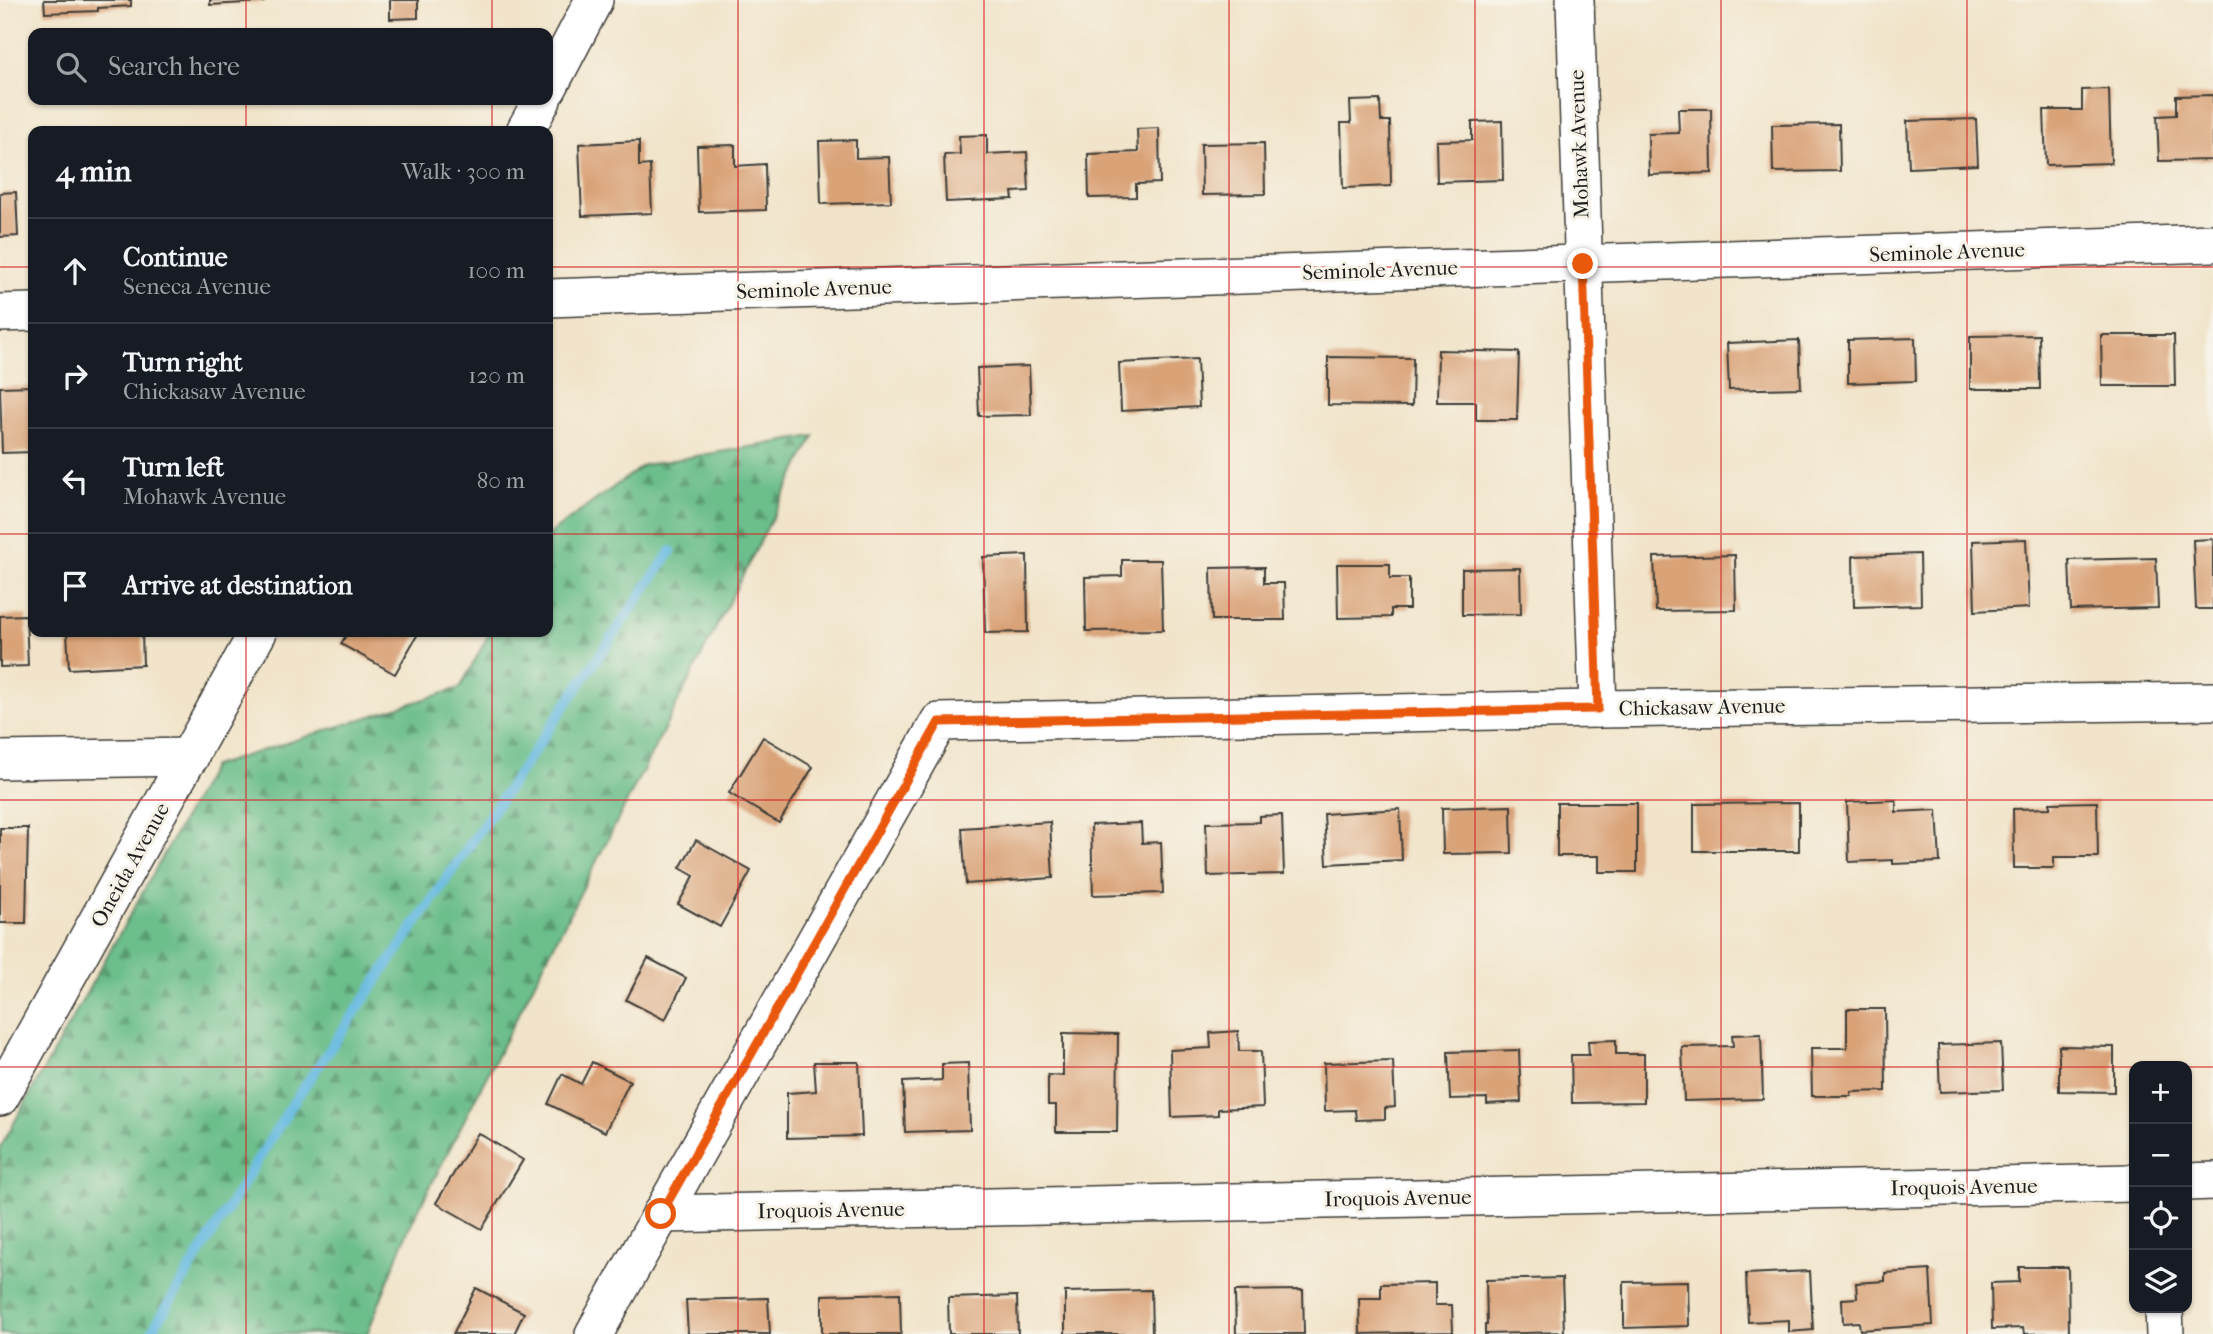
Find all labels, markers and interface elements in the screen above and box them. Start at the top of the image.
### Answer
search box [28,28,553,105]
icon: search [52,48,90,86]
text: Search here [108,51,240,82]
street label: Mohawk Avenue [1564,69,1594,219]
text: 4 min [56,154,131,189]
text: Walk · 300 m [402,158,525,185]
street label: Seminole Avenue [1869,237,2025,267]
text: Continue [123,242,228,273]
route end [1567,248,1598,279]
icon: ahead [56,252,94,290]
street label: Seminole Avenue [1302,255,1458,285]
text: 100 m [467,257,525,284]
text: Seneca Avenue [123,273,271,300]
street label: Seminole Avenue [736,274,892,304]
text: Turn right [123,347,243,378]
icon: right [56,357,94,395]
text: 120 m [468,362,525,389]
text: Chickasaw Avenue [123,378,306,405]
text: Turn left [123,452,224,483]
icon: left [56,462,94,500]
text: 80 m [477,467,525,494]
text: Mohawk Avenue [123,483,286,510]
icon: arrive [56,567,94,605]
text: Arrive at destination [123,570,353,601]
street label: Chickasaw Avenue [1618,694,1786,720]
street label: Oneida Avenue [86,799,174,931]
map controls [2129,1061,2192,1313]
button: + [2129,1061,2192,1124]
button: − [2129,1124,2192,1187]
street label: Iroquois Avenue [1890,1174,2038,1200]
street label: Iroquois Avenue [1324,1185,1472,1211]
button: locate [2129,1187,2192,1250]
street label: Iroquois Avenue [757,1197,905,1223]
route start [645,1198,676,1229]
button: layers [2129,1250,2192,1313]

